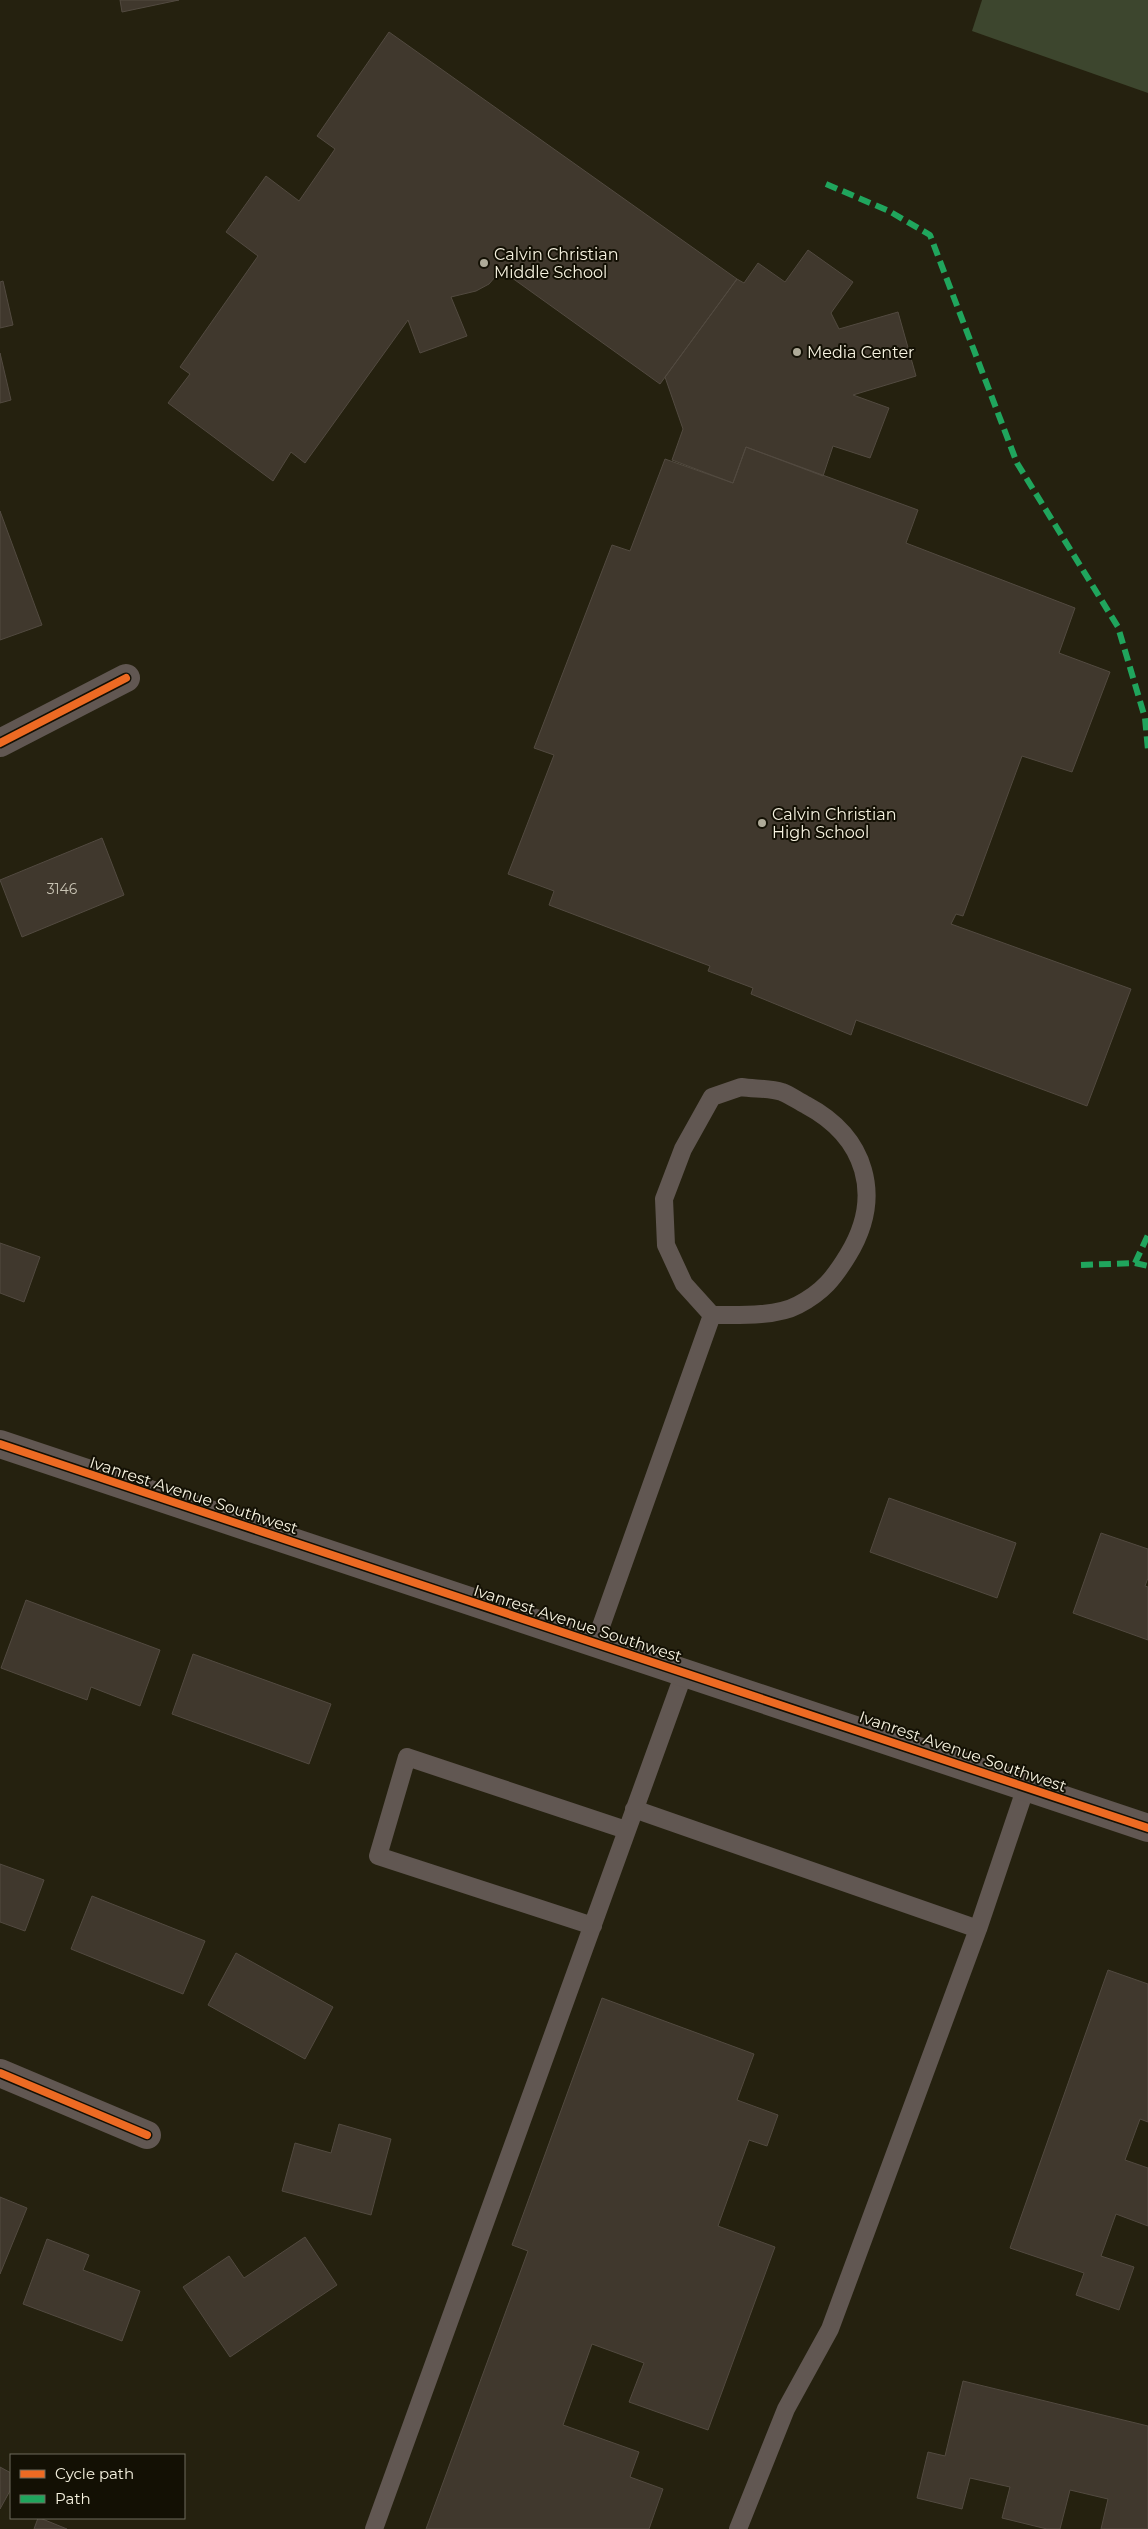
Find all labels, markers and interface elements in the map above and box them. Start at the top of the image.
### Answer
place label: Calvin Christian Middle School [494,245,619,282]
marker: Calvin Christian Middle School [478,257,490,269]
place label: Media Center [807,343,914,362]
marker: Media Center [791,346,803,358]
place label: Calvin Christian High School [772,805,897,842]
marker: Calvin Christian High School [756,817,768,829]
house number: 3146 [47,880,78,898]
street label: Ivanrest Avenue Southwest [87,1453,301,1538]
street label: Ivanrest Avenue Southwest [471,1581,685,1666]
street label: Ivanrest Avenue Southwest [857,1707,1069,1796]
legend [10,2454,185,2519]
text: Cycle path [55,2464,134,2483]
text: Path [55,2489,91,2508]

